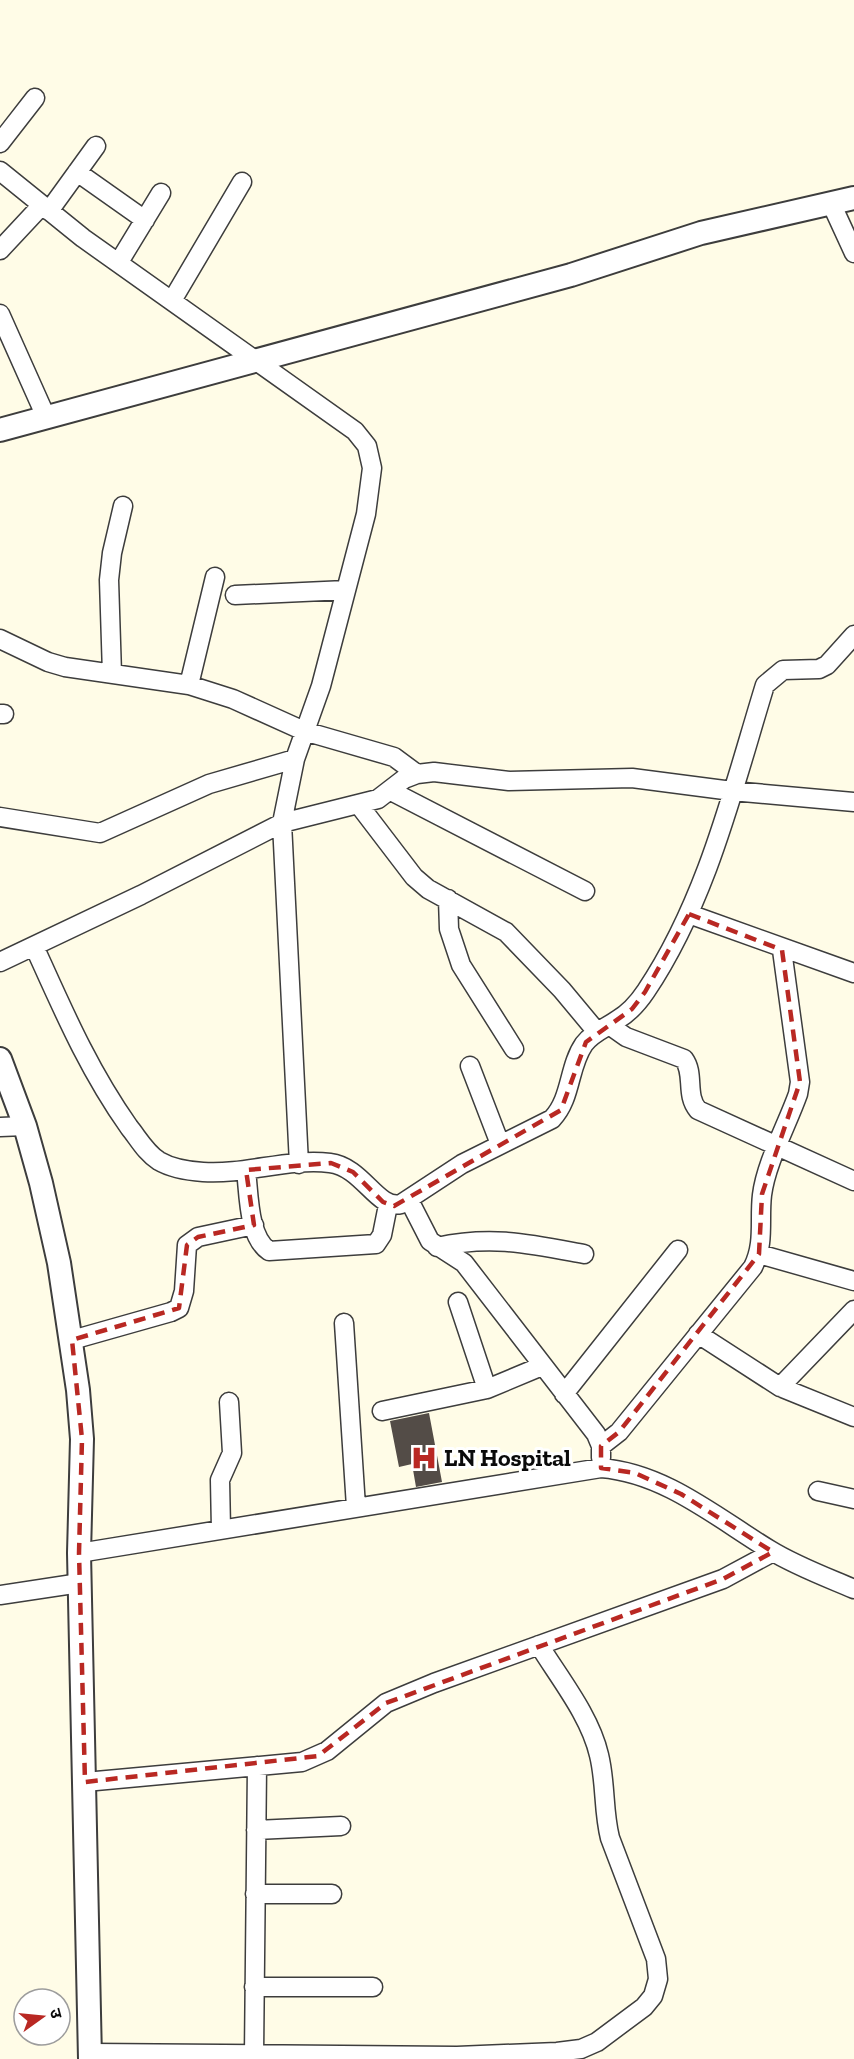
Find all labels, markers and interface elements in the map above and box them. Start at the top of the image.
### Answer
hospital icon: LN Hospital [409,1443,439,1473]
place label: LN Hospital [444,1443,571,1472]
north arrow [12,1987,72,2047]
text: उ [46,2006,67,2021]

